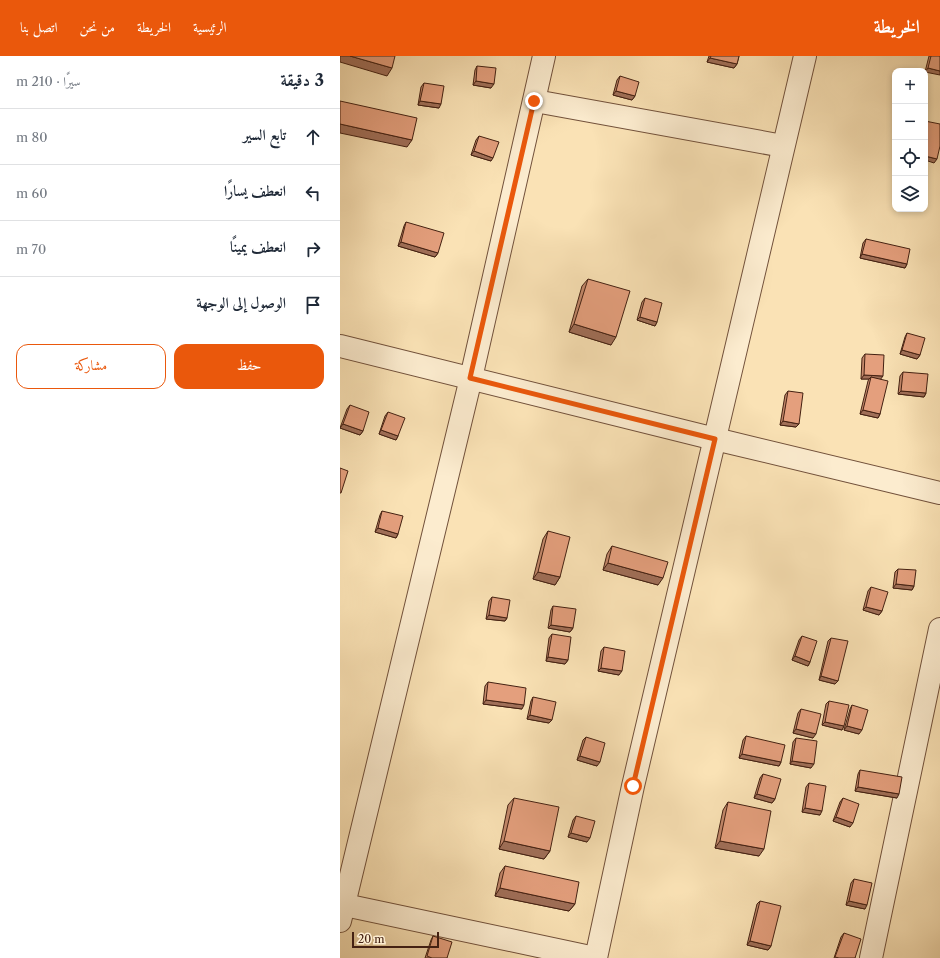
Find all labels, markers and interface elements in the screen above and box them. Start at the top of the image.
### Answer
text: الخريطة [874,15,920,38]
text: اتصل بنا [20,18,58,36]
text: من نحن [80,18,115,36]
text: الخريطة [137,18,171,36]
text: الرئيسية [193,18,227,36]
map controls [892,68,928,212]
button: + [892,68,928,104]
text: 3 دقيقة [280,70,324,90]
text: سيرًا · 210 m [16,73,81,89]
route end [525,92,543,110]
button: − [892,104,928,140]
text: تابع السير [243,125,286,144]
icon: ahead [302,126,324,148]
text: 80 m [16,129,48,145]
button: locate [892,140,928,176]
button: layers [892,176,928,212]
text: انعطف يسارًا [224,181,286,200]
icon: left [302,182,324,204]
text: 60 m [16,185,47,201]
text: انعطف يمينًا [230,237,286,256]
icon: right [302,238,324,260]
text: 70 m [16,241,46,257]
text: الوصول إلى الوجهة [196,293,286,312]
icon: arrive [302,294,324,316]
button: مشاركة [16,344,166,389]
button: حفظ [174,344,324,389]
route start [624,777,642,795]
scale bar [352,930,439,949]
text: 20 m [358,932,384,946]

